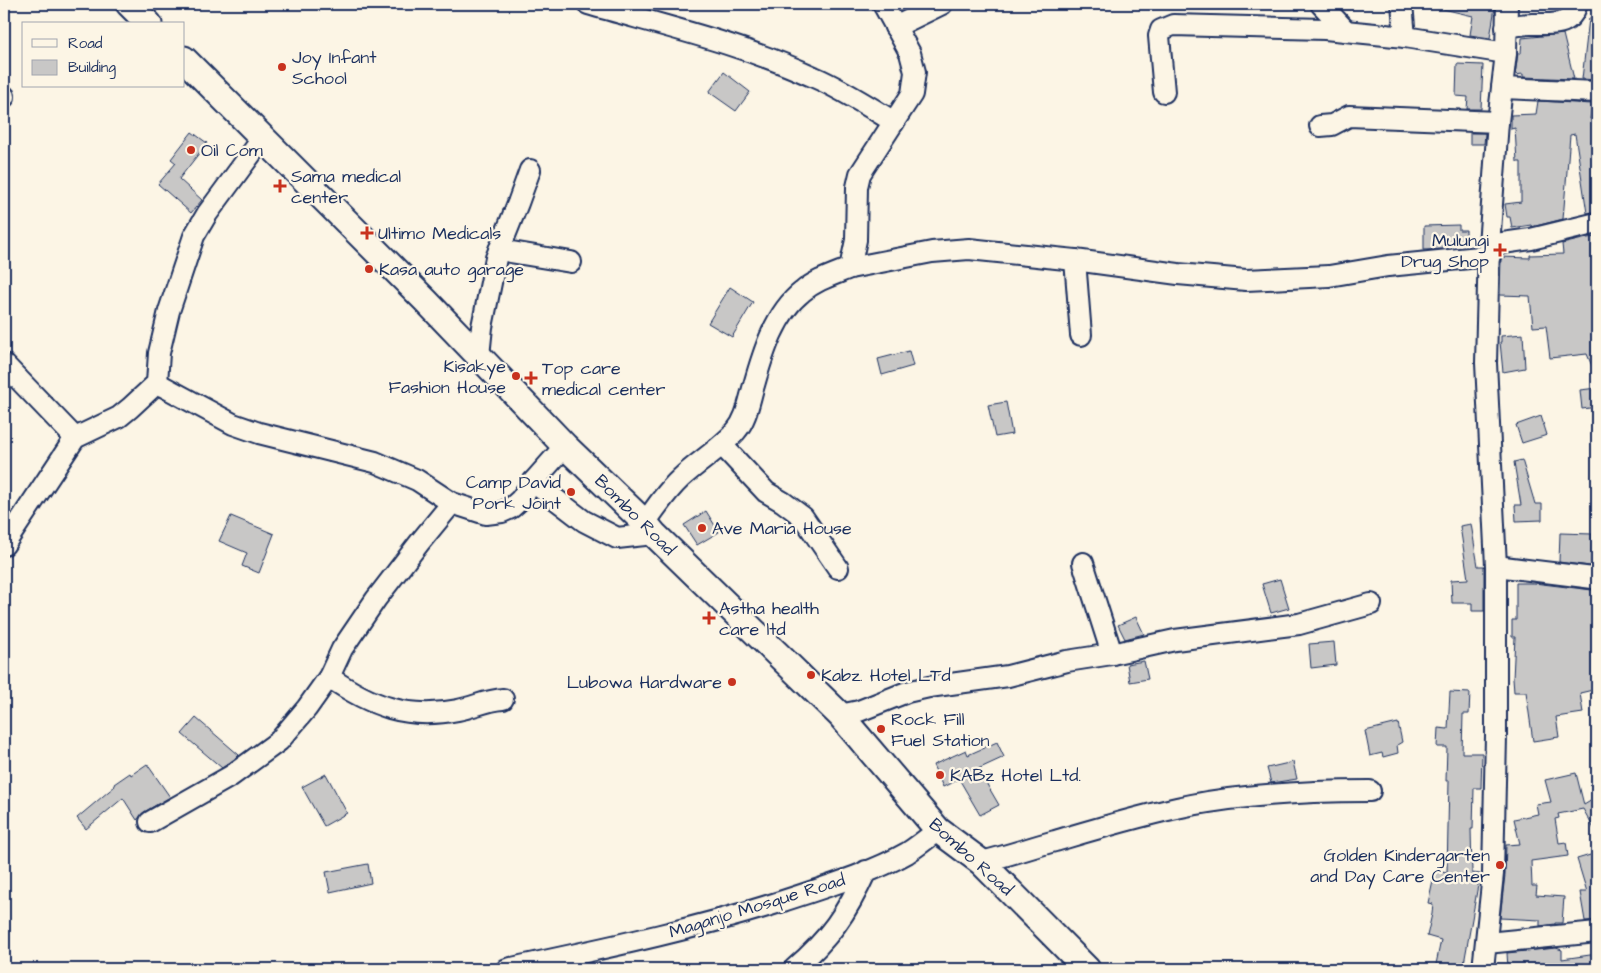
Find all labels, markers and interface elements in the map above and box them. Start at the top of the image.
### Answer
legend [22,22,185,88]
text: Road [68,33,103,54]
place label: Joy Infant School [292,45,377,91]
text: Building [68,57,116,79]
marker: Joy Infant School [276,61,288,73]
place label: Oil Com [201,138,263,163]
marker: Oil Com [185,144,197,156]
place label: Sama medical center [291,164,401,210]
marker: Sama medical center [273,179,287,193]
place label: Ultimo Medicals [378,221,501,246]
marker: Ultimo Medicals [360,226,374,240]
place label: Mulungi Drug Shop [1401,228,1489,275]
marker: Mulungi Drug Shop [1493,243,1507,257]
place label: Kasa auto garage [379,257,524,283]
marker: Kasa auto garage [363,263,375,275]
place label: Kisakye Fashion House [388,354,506,400]
place label: Top care medical center [542,356,665,402]
marker: Kisakye Fashion House [510,370,522,382]
marker: Top care medical center [524,371,538,385]
street label: Bombo Road [589,469,681,561]
place label: Camp David Pork Joint [466,470,562,516]
marker: Camp David Pork Joint [565,486,577,498]
place label: Ave Maria House [712,516,852,541]
marker: Ave Maria House [696,522,708,534]
place label: Astha health care ltd [719,596,819,642]
marker: Astha health care ltd [703,612,715,624]
place label: Kabz. Hotel LTd [821,663,951,688]
marker: Kabz. Hotel LTd [805,669,817,681]
place label: Lubowa Hardware [567,670,722,695]
marker: Lubowa Hardware [726,676,738,688]
place label: Rock Fill Fuel Station [891,707,990,753]
marker: Rock Fill Fuel Station [875,723,887,735]
place label: KABz Hotel Ltd. [950,763,1081,788]
marker: KABz Hotel Ltd. [934,769,946,781]
street label: Bombo Road [923,812,1019,902]
place label: Golden Kindergarten and Day Care Center [1310,843,1490,890]
marker: Golden Kindergarten and Day Care Center [1494,859,1506,871]
street label: Maganjo Mosque Road [666,867,848,946]

